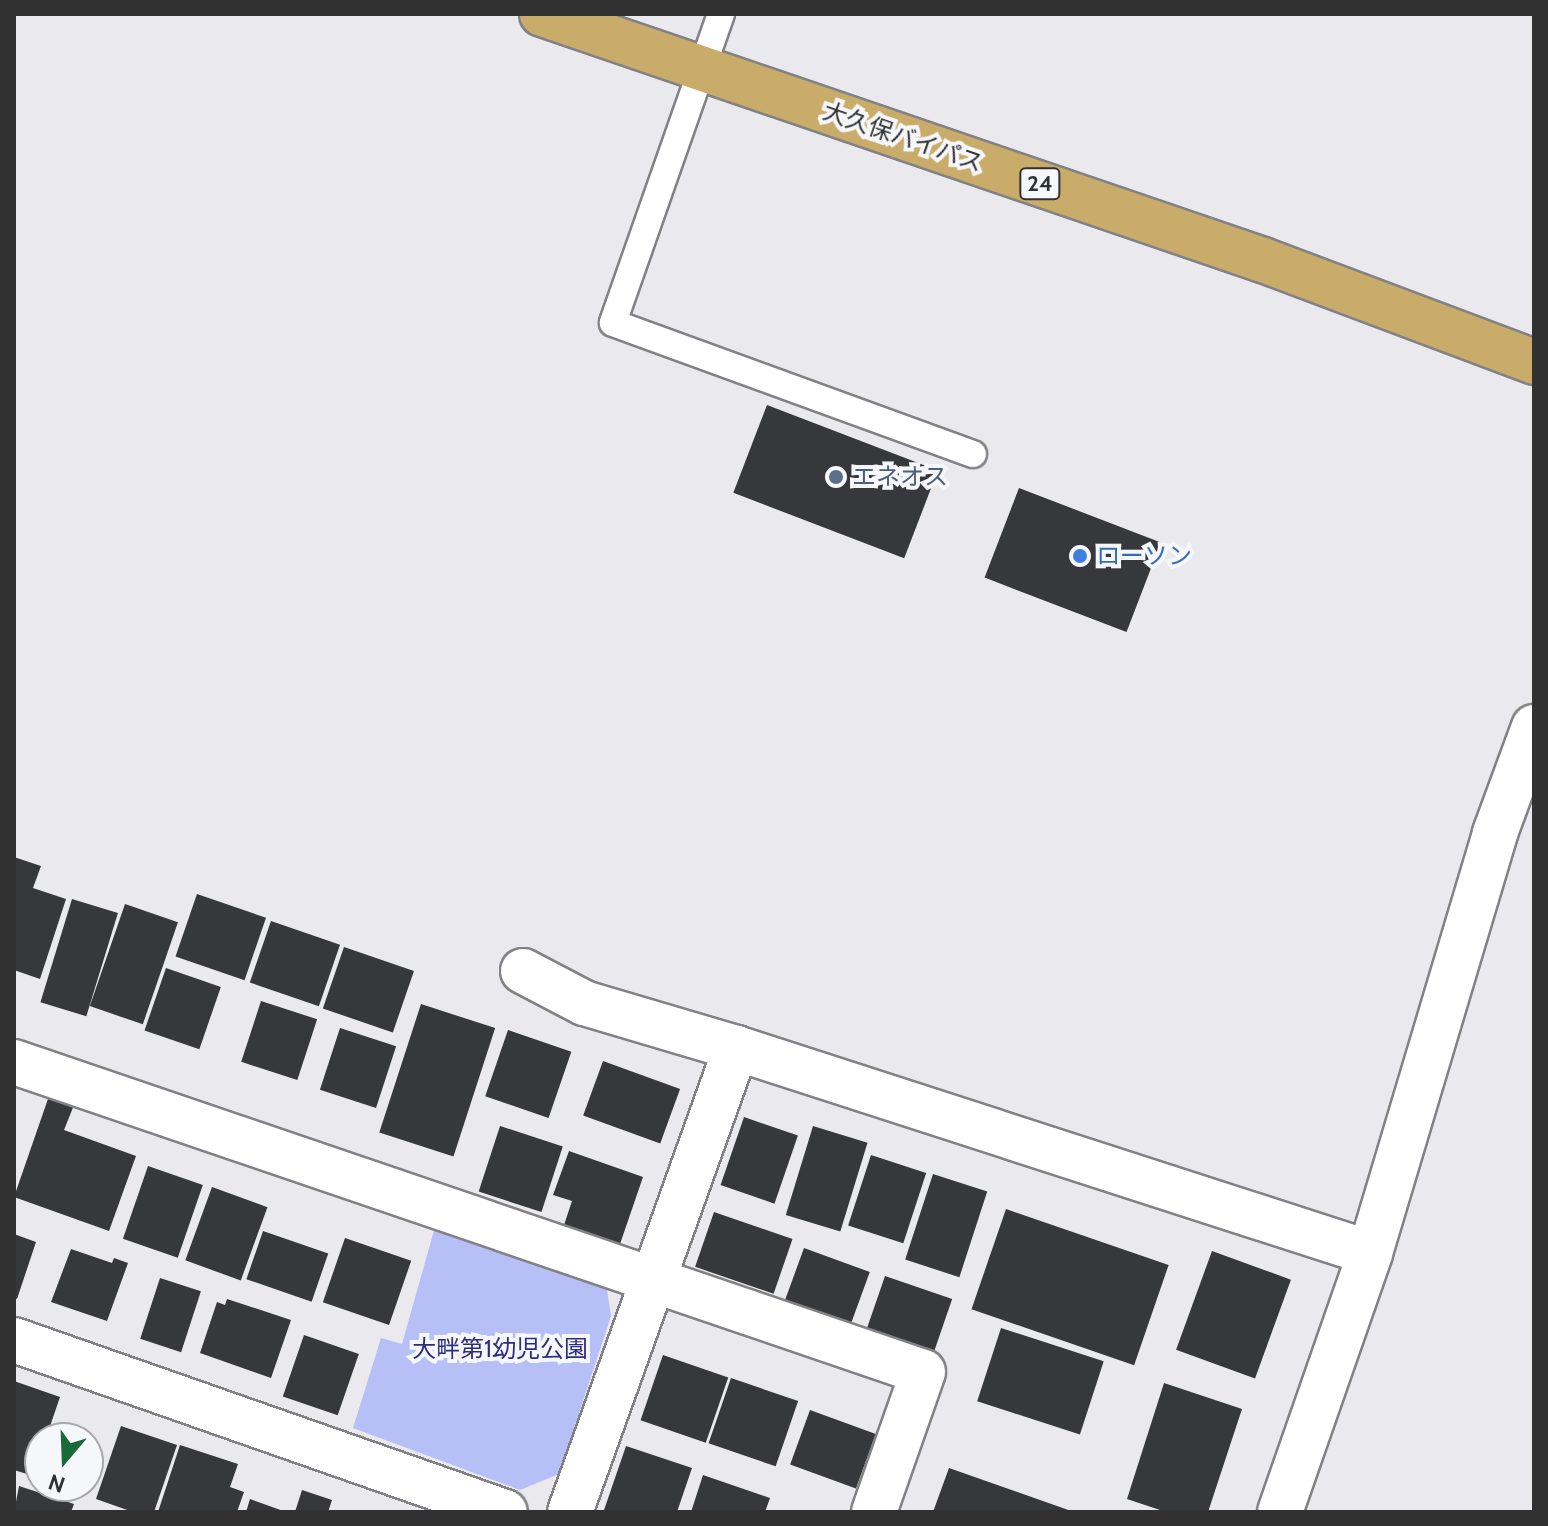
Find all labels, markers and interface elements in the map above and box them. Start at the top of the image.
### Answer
street label: 大久保バイパス [819,96,987,178]
road number: 24 [1018,166,1062,202]
place label: エネオス [852,463,948,491]
marker: エネオス [827,468,845,486]
place label: ローソン [1096,542,1192,570]
marker: ローソン [1071,547,1089,565]
park label: 大畔第1幼児公園 [412,1335,588,1363]
north arrow [24,1422,104,1502]
text: N [45,1468,68,1499]

